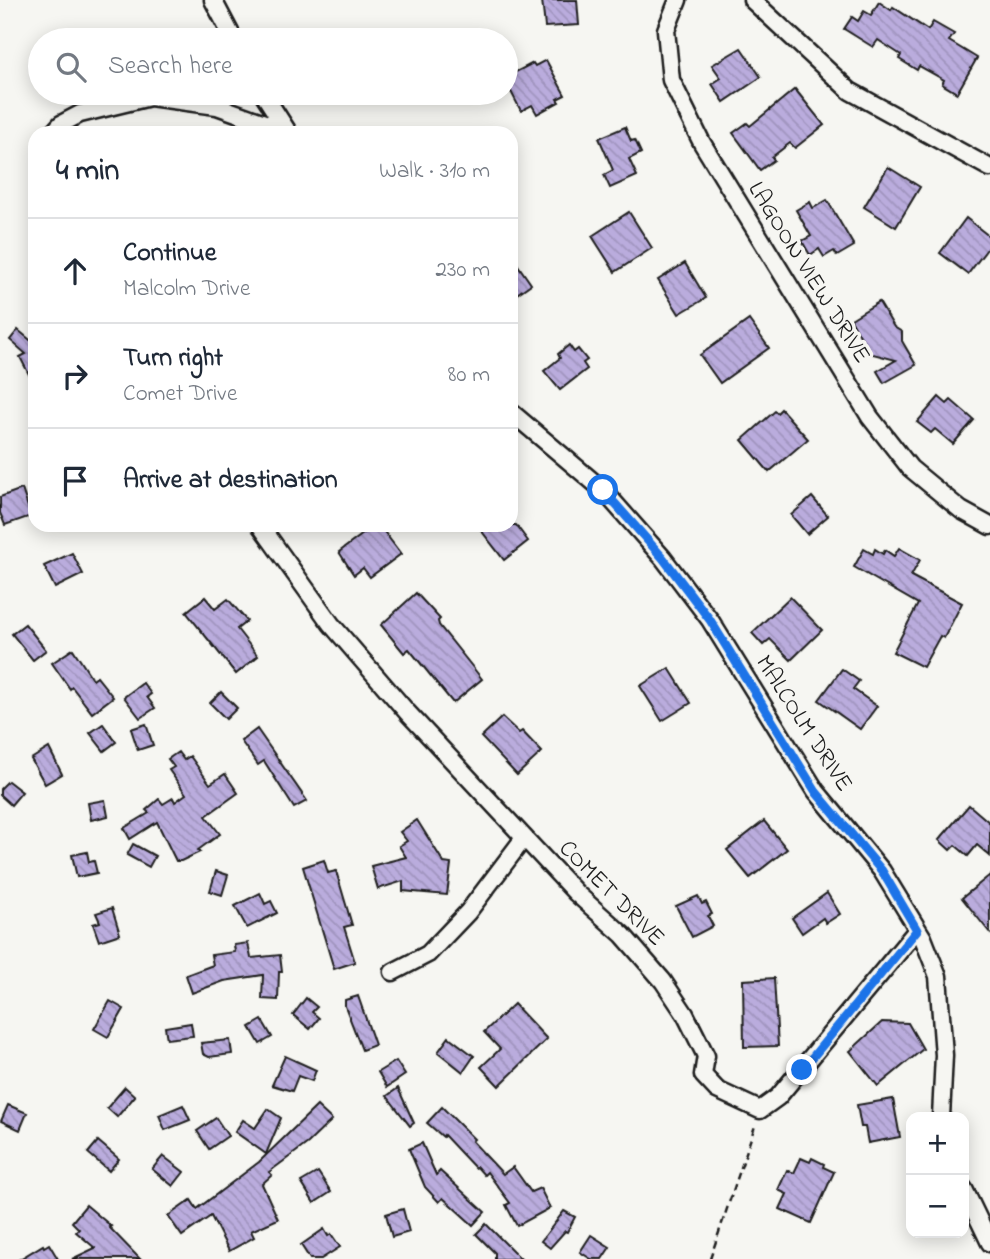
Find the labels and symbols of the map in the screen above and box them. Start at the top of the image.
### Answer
street label: LAGOON VIEW DRIVE [738,175,878,371]
route start [587,474,618,505]
street label: MALCOLM DRIVE [746,649,860,799]
street label: COMET DRIVE [550,833,672,955]
route end [786,1054,817,1085]

